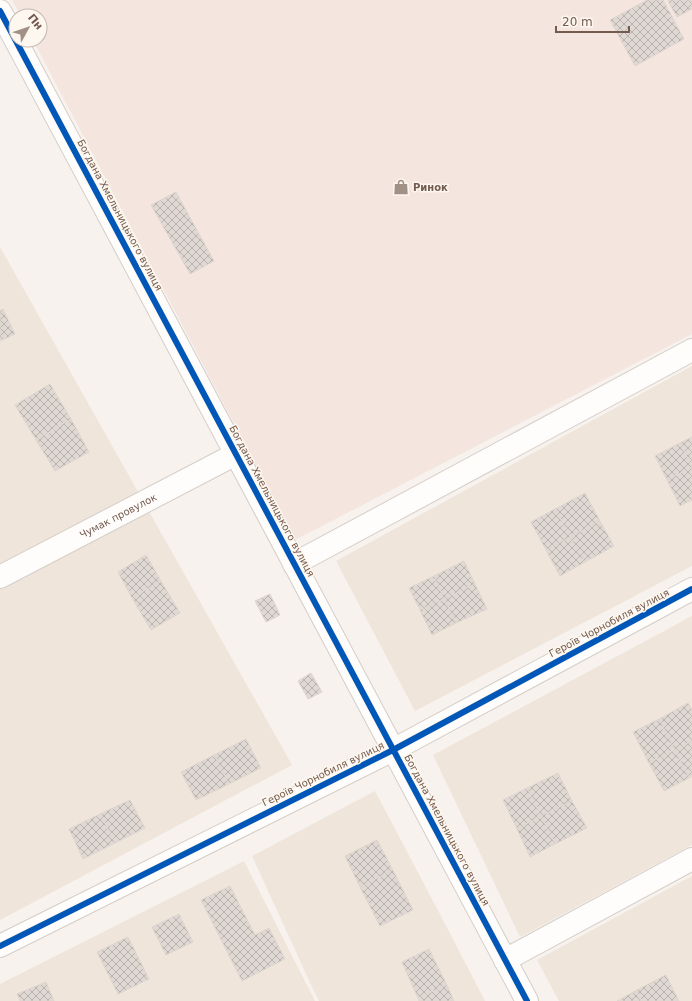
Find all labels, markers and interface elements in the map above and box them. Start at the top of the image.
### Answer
north arrow [8,8,48,48]
scale bar [556,8,629,34]
text: Пн [25,11,46,33]
text: 20 m [562,15,593,29]
street label: Богдана Хмельницького вулиця [75,137,165,293]
shop icon: Ринок [392,178,410,196]
place label: Ринок [413,182,448,193]
street label: Богдана Хмельницького вулиця [227,423,317,579]
street label: Чумак провулок [78,491,158,540]
street label: Героїв Чорнобиля вулиця [547,587,671,659]
street label: Героїв Чорнобиля вулиця [260,740,386,808]
street label: Богдана Хмельницького вулиця [402,752,492,908]

